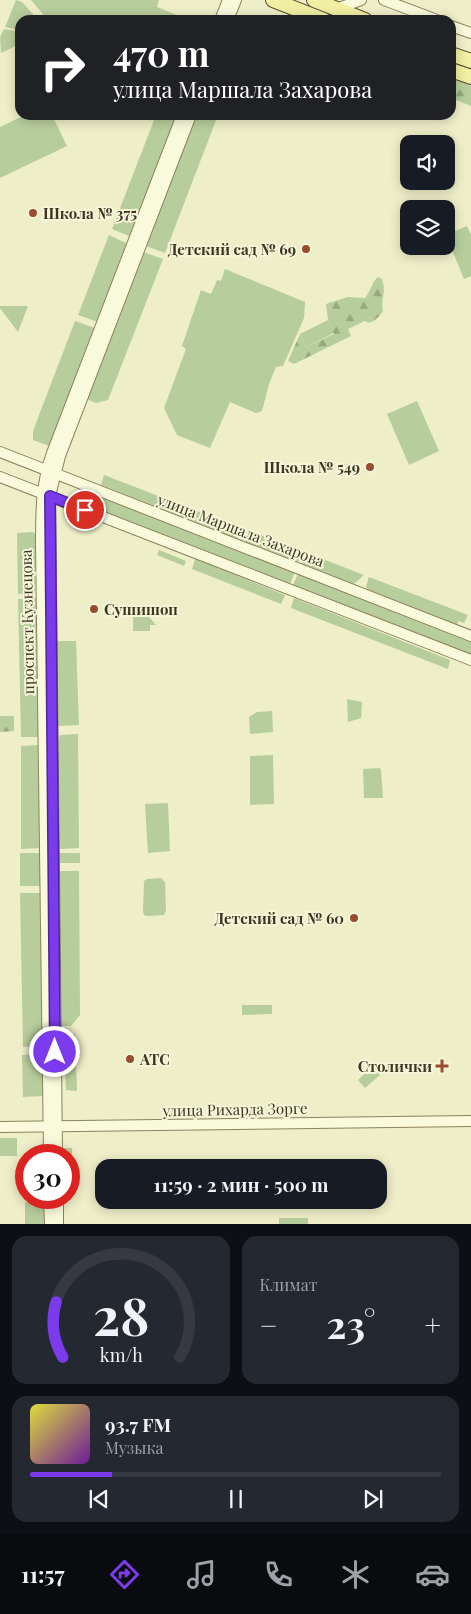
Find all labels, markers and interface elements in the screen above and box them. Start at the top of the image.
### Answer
text: 470 m [113,29,209,76]
icon: right [30,35,95,100]
text: улица Маршала Захарова [113,74,372,104]
map controls [400,135,455,255]
button: sound [400,135,455,190]
button: layers [400,200,455,255]
place label: Школа № 375 [43,203,137,223]
marker: Школа № 375 [27,207,39,219]
place label: Детский сад № 69 [168,239,296,259]
marker: Детский сад № 69 [300,243,312,255]
place label: Школа № 549 [264,457,360,477]
marker: Школа № 549 [364,461,376,473]
pin [64,489,106,531]
street label: улица Маршала Захарова [154,489,328,571]
icon: arrive [71,496,99,524]
street label: проспект Кузнецова [16,549,38,695]
place label: Сушишоп [104,599,178,619]
marker: Сушишоп [88,603,100,615]
place label: Детский сад № 60 [214,908,344,928]
marker: Детский сад № 60 [348,912,360,924]
position arrow [28,1025,80,1077]
place label: АТС [139,1049,170,1069]
marker: АТС [124,1053,136,1065]
place label: Столички [358,1056,432,1076]
marker: Столички [436,1060,448,1072]
street label: улица Рихарда Зорге [161,1098,308,1120]
speed limit sign: 30 [15,1144,80,1209]
text: 11:59 · 2 мин · 500 m [153,1171,329,1197]
text: Климат [260,1274,318,1295]
text: 28 [93,1280,149,1349]
text: 23° [327,1298,376,1349]
text: − [260,1306,278,1343]
text: + [425,1306,441,1343]
text: km/h [99,1343,143,1366]
text: 93.7 FM [105,1411,171,1437]
text: Музыка [105,1437,164,1458]
icon: previous [85,1485,113,1513]
icon: pause [222,1485,250,1513]
icon: next [359,1485,387,1513]
icon: directions [107,1557,142,1592]
icon: music [184,1557,219,1592]
icon: phone [261,1557,296,1592]
icon: climate [338,1557,373,1592]
icon: car [415,1557,450,1592]
text: 11:57 [21,1559,64,1589]

